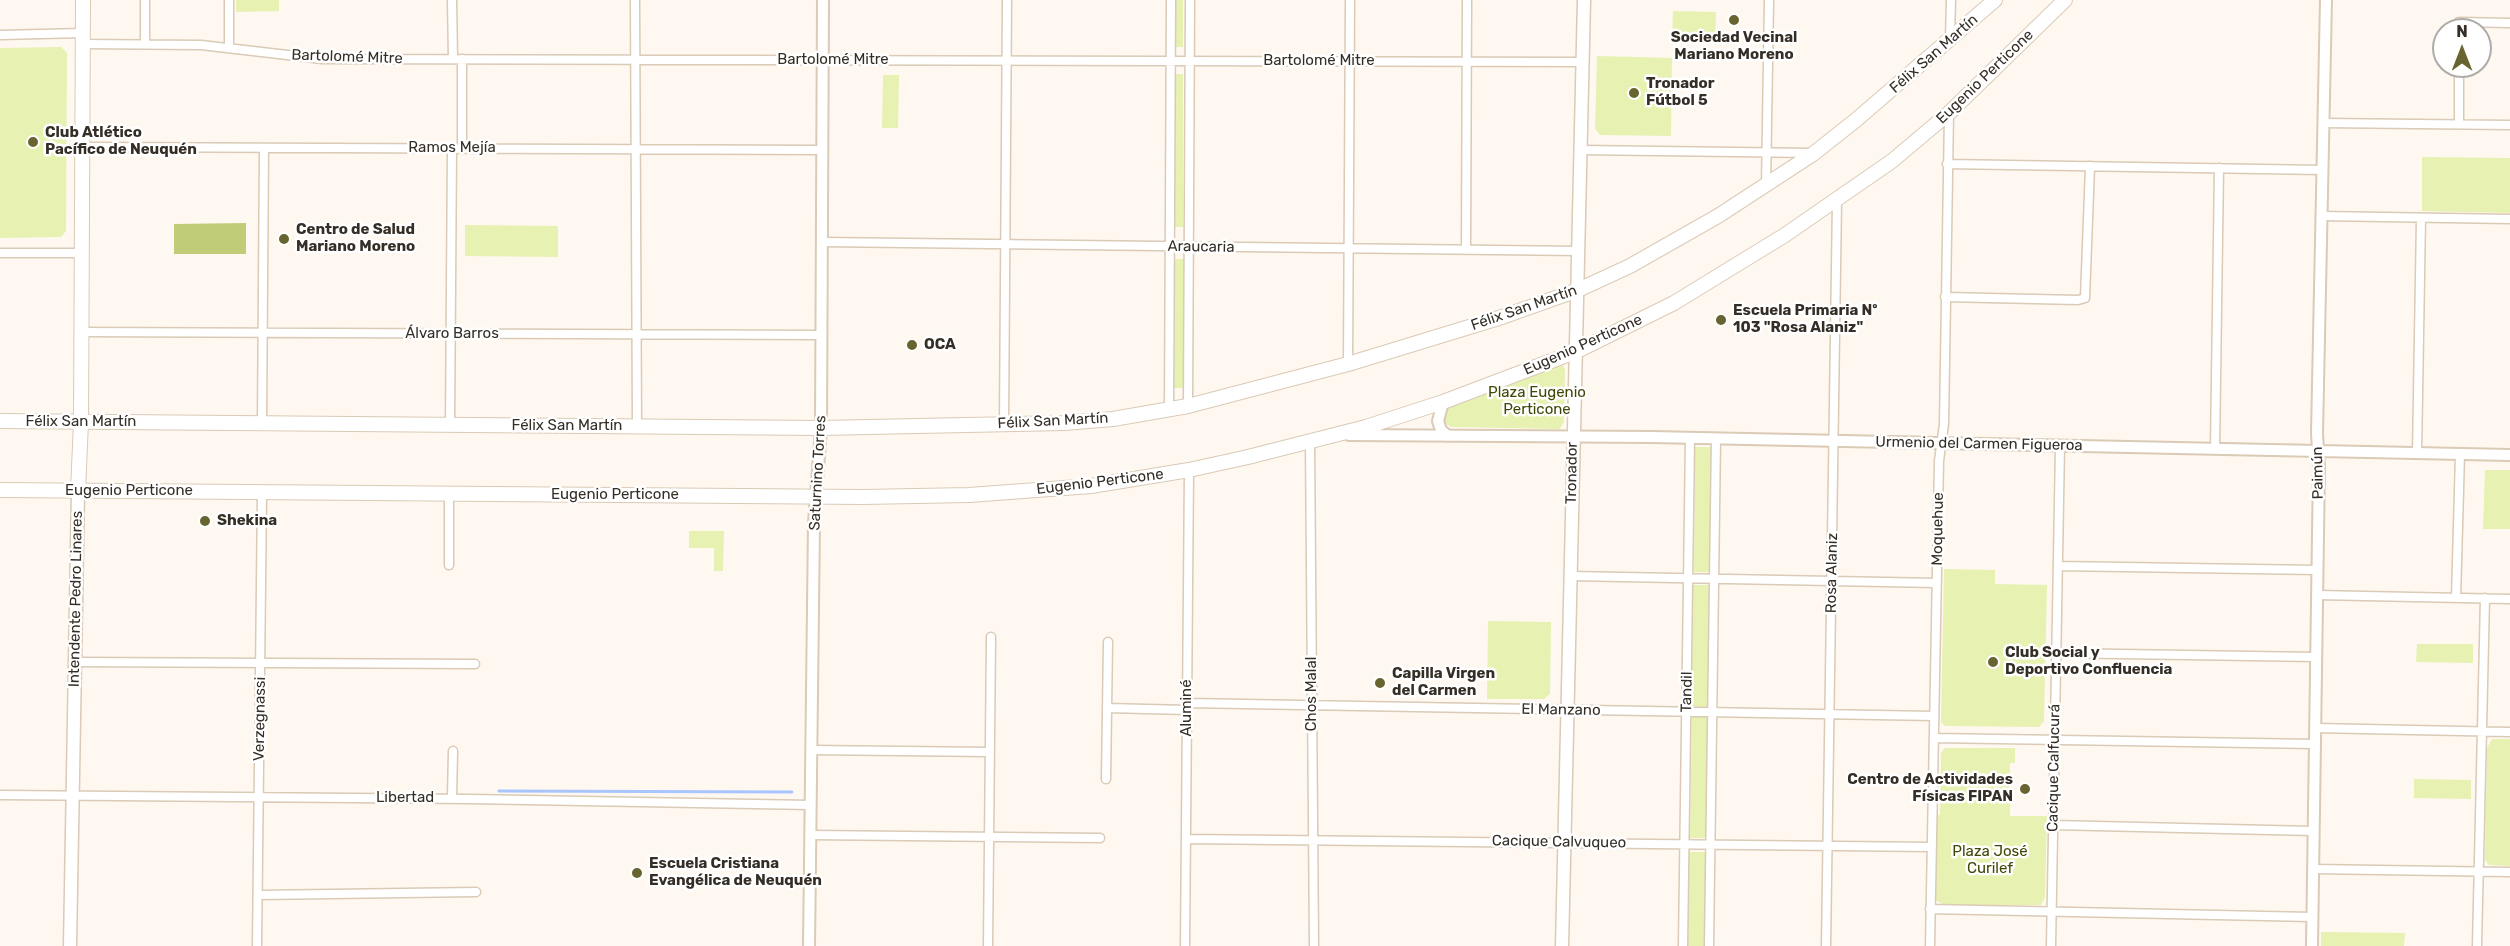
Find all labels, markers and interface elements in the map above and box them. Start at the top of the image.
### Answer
street label: Félix San Martín [1886,11,1982,97]
marker: Sociedad Vecinal Mariano Moreno [1727,13,1741,27]
north arrow [2432,18,2492,78]
text: N [2456,22,2468,41]
street label: Eugenio Perticone [1933,26,2037,128]
place label: Sociedad Vecinal Mariano Moreno [1671,29,1797,64]
street label: Bartolomé Mitre [291,46,403,68]
street label: Bartolomé Mitre [777,51,889,69]
street label: Bartolomé Mitre [1263,52,1375,70]
place label: Tronador Fútbol 5 [1646,75,1715,110]
marker: Tronador Fútbol 5 [1627,86,1641,100]
place label: Club Atlético Pacífico de Neuquén [45,124,197,159]
marker: Club Atlético Pacífico de Neuquén [26,135,40,149]
street label: Ramos Mejía [408,139,496,157]
place label: Centro de Salud Mariano Moreno [296,221,415,256]
marker: Centro de Salud Mariano Moreno [277,232,291,246]
street label: Araucaria [1167,237,1235,257]
street label: Félix San Martín [1469,281,1579,335]
place label: Escuela Primaria Nº 103 "Rosa Alaniz" [1733,302,1878,337]
street label: Eugenio Perticone [1521,311,1645,379]
marker: Escuela Primaria Nº 103 "Rosa Alaniz" [1714,313,1728,327]
street label: Álvaro Barros [405,325,499,343]
place label: OCA [924,336,956,354]
marker: OCA [905,338,919,352]
park label: Plaza Eugenio Perticone [1488,384,1586,419]
street label: Félix San Martín [997,409,1109,433]
street label: Félix San Martín [26,413,136,431]
street label: Saturnino Torres [806,415,830,531]
street label: Félix San Martín [512,417,622,435]
street label: Urmenio del Carmen Figueroa [1875,433,2083,455]
street label: Tronador [1562,442,1582,504]
street label: Paimún [2309,446,2327,500]
street label: Eugenio Perticone [1035,465,1165,499]
street label: Eugenio Perticone [65,482,193,500]
street label: Eugenio Perticone [551,486,679,504]
street label: Moquehue [1928,492,1948,566]
street label: Intendente Pedro Linares [65,511,87,687]
place label: Shekina [217,512,277,530]
marker: Shekina [198,514,212,528]
street label: Rosa Alaniz [1822,533,1842,613]
place label: Club Social y Deportivo Confluencia [2005,644,2172,679]
marker: Club Social y Deportivo Confluencia [1986,655,2000,669]
street label: Chos Malal [1303,657,1321,731]
place label: Capilla Virgen del Carmen [1392,665,1495,700]
street label: Tandil [1678,671,1696,713]
marker: Capilla Virgen del Carmen [1373,676,1387,690]
street label: Verzegnassi [250,677,270,761]
street label: Aluminé [1178,679,1196,737]
street label: El Manzano [1521,700,1601,720]
street label: Cacique Calfucurá [2044,704,2064,832]
place label: Centro de Actividades Físicas FIPAN [1847,771,2013,806]
marker: Centro de Actividades Físicas FIPAN [2018,782,2032,796]
street label: Libertad [376,789,434,807]
street label: Cacique Calvuqueo [1492,832,1626,852]
park label: Plaza José Curilef [1952,843,2028,878]
place label: Escuela Cristiana Evangélica de Neuquén [649,855,822,890]
marker: Escuela Cristiana Evangélica de Neuquén [630,866,644,880]

